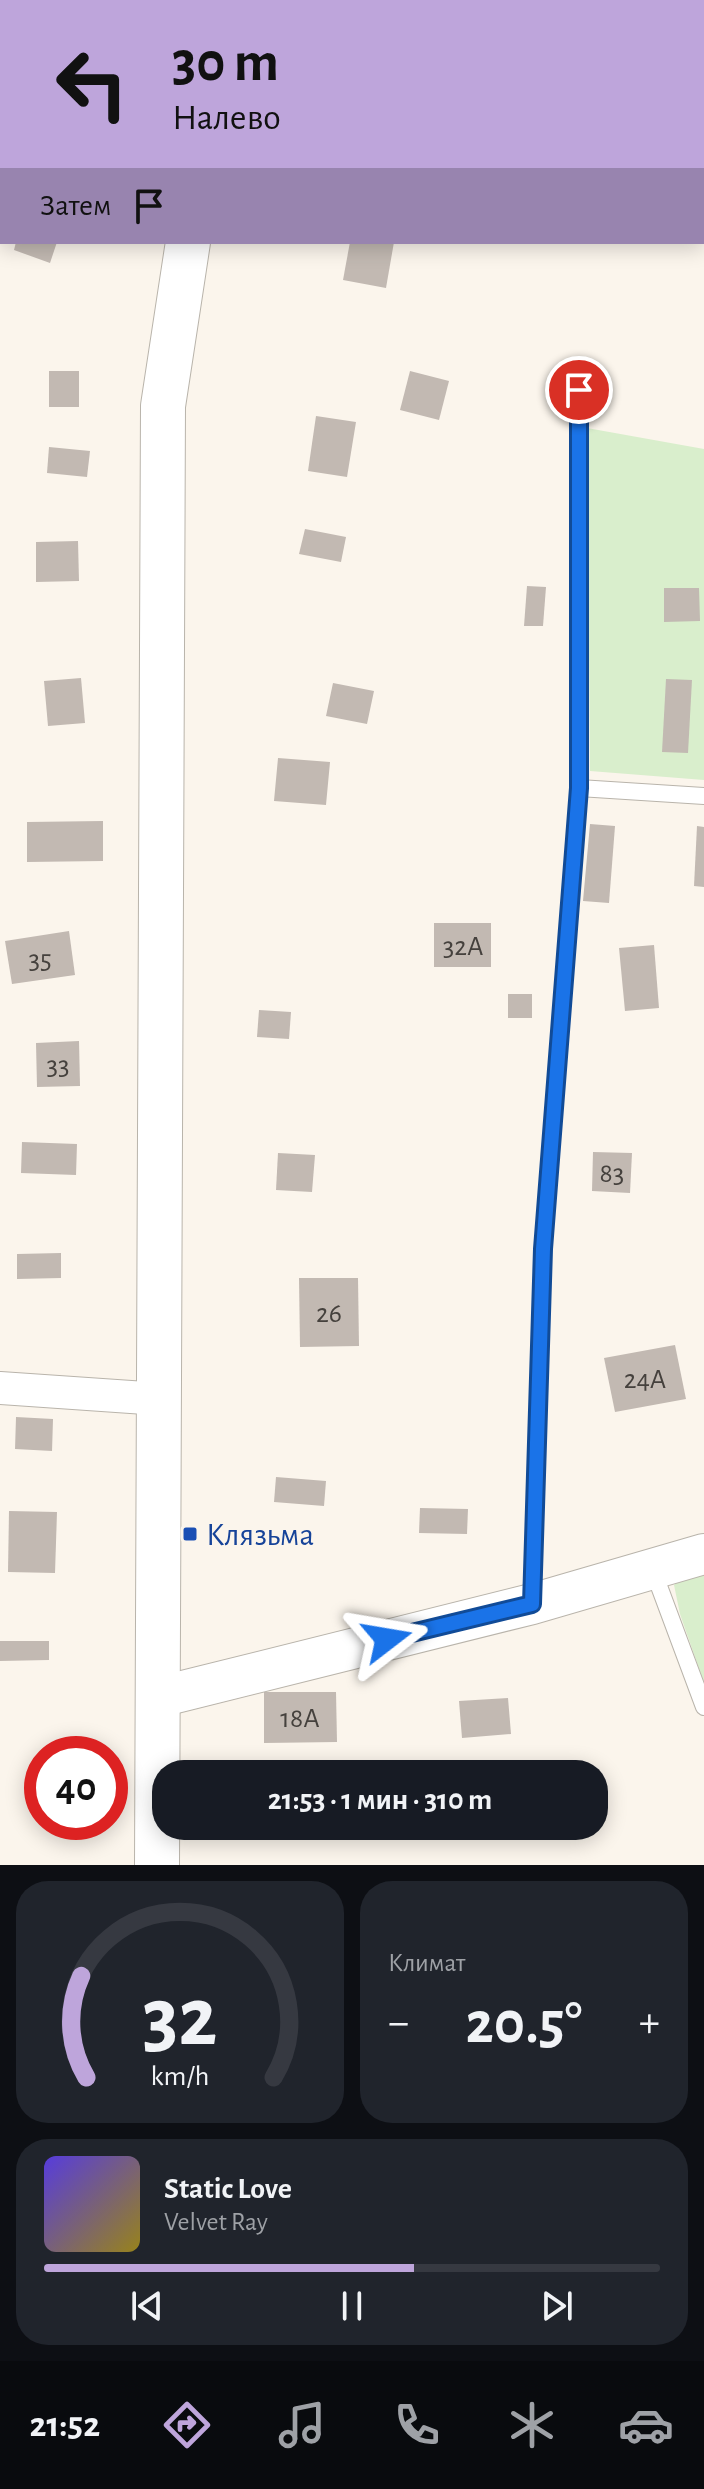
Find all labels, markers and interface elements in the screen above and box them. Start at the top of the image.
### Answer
icon: left [40,32,144,136]
text: 30 m [172,35,279,91]
text: Налево [172,100,281,136]
icon: arrive [127,184,171,228]
text: Затем [40,191,111,221]
pin [545,356,613,424]
icon: arrive [557,368,601,412]
house number: 32А [443,933,483,961]
house number: 35 [28,946,52,974]
house number: 33 [46,1052,70,1080]
house number: 83 [600,1160,624,1188]
house number: 26 [316,1300,342,1328]
house number: 24А [624,1366,666,1394]
place label: Клязьма [206,1519,314,1551]
marker: Клязьма [181,1525,199,1543]
position arrow [345,1597,429,1681]
house number: 18А [280,1705,320,1733]
speed limit sign: 40 [24,1736,128,1840]
text: 21:53 · 1 мин · 310 m [268,1785,492,1815]
text: Климат [388,1950,465,1976]
text: 32 [142,1977,218,2061]
text: 20.5° [466,1994,582,2054]
text: − [388,2001,409,2045]
text: + [639,2001,660,2045]
text: km/h [151,2062,209,2091]
text: Static Love [164,2174,292,2204]
text: Velvet Ray [164,2209,268,2235]
icon: previous [125,2284,169,2328]
icon: pause [330,2284,374,2328]
icon: next [535,2284,579,2328]
icon: directions [159,2397,215,2453]
icon: music [274,2397,330,2453]
icon: phone [389,2397,445,2453]
icon: climate [504,2397,560,2453]
icon: car [618,2397,674,2453]
text: 21:52 [29,2407,100,2443]

